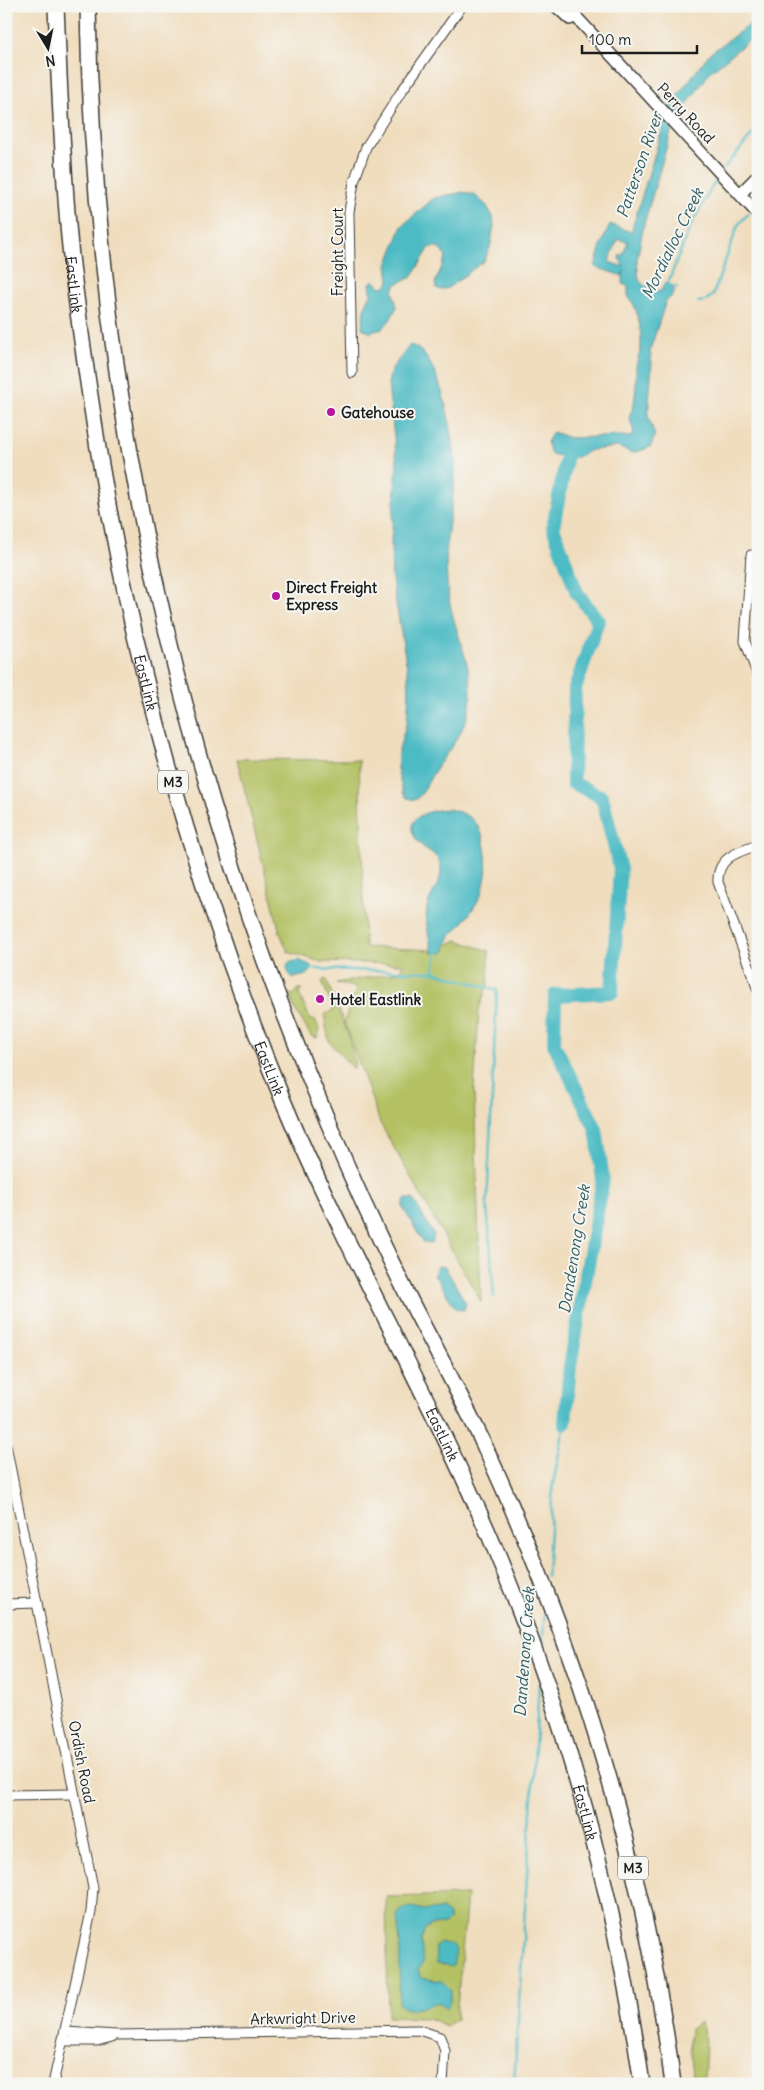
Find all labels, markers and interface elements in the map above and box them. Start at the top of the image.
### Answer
north arrow [22,22,72,72]
scale bar [582,22,696,54]
text: 100 m [589,30,631,49]
text: N [44,51,57,71]
street label: Perry Road [653,79,719,147]
water label: Patterson River [612,107,667,220]
water label: Mordialloc Creek [637,183,708,301]
street label: Freight Court [328,208,347,296]
street label: EastLink [61,255,87,314]
place label: Gatehouse [341,403,414,422]
marker: Gatehouse [325,406,337,418]
place label: Direct Freight Express [286,578,378,615]
marker: Direct Freight Express [270,590,282,602]
street label: EastLink [130,653,163,713]
road number: M3 [158,770,188,794]
place label: Hotel Eastlink [330,990,421,1009]
marker: Hotel Eastlink [314,993,326,1005]
street label: EastLink [251,1038,289,1098]
water label: Dandenong Creek [554,1181,594,1315]
street label: EastLink [422,1404,464,1464]
water label: Dandenong Creek [509,1585,539,1717]
street label: Ordish Road [65,1719,99,1805]
street label: EastLink [569,1782,602,1843]
road number: M3 [618,1856,648,1880]
street label: Arkwright Drive [250,2008,356,2028]

